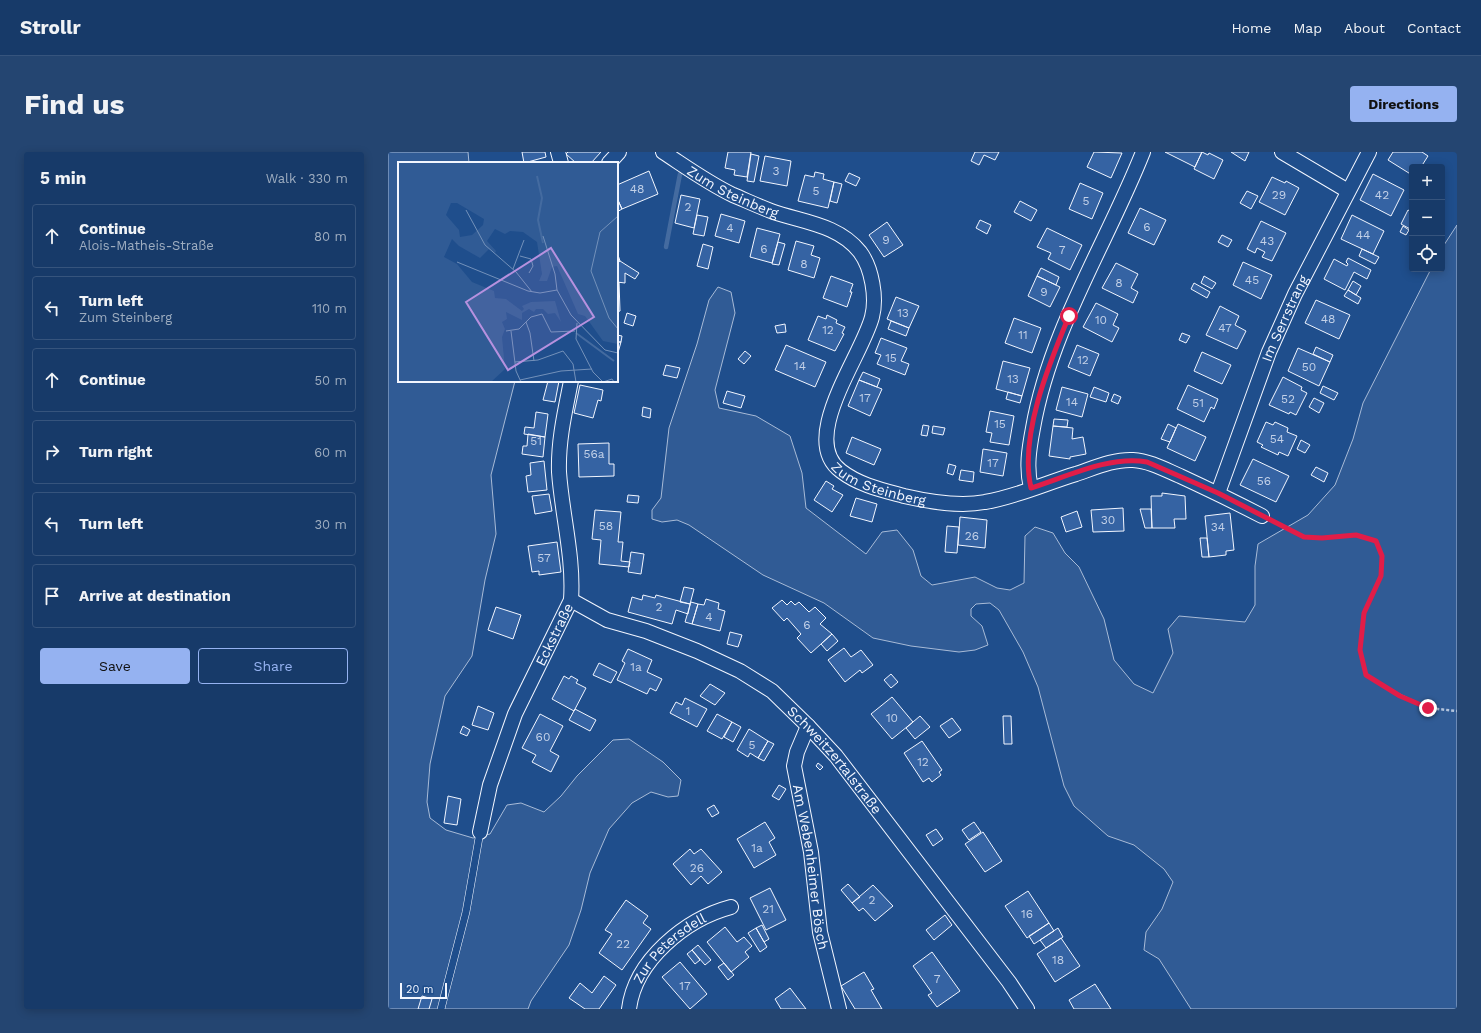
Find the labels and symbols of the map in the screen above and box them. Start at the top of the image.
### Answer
inset map [398,162,618,382]
street label: Zum Steinberg [684,162,781,221]
house number: 3 [773,164,780,178]
house number: 48 [630,182,644,196]
house number: 5 [813,184,820,198]
house number: 29 [1272,188,1286,202]
house number: 42 [1375,188,1389,202]
house number: 5 [1083,194,1090,208]
house number: 2 [685,200,692,214]
house number: 6 [1143,220,1151,234]
house number: 4 [726,221,734,235]
house number: 44 [1356,228,1370,242]
house number: 9 [882,233,890,247]
house number: 43 [1260,234,1274,248]
house number: 6 [760,242,768,256]
house number: 7 [1059,243,1066,257]
house number: 8 [800,257,808,271]
street label: Im Serrstrang [1258,272,1312,364]
house number: 45 [1245,273,1259,287]
house number: 8 [1115,276,1123,290]
house number: 9 [1040,285,1048,299]
house number: 13 [897,306,909,320]
route start [1060,307,1078,325]
house number: 48 [1321,312,1335,326]
house number: 10 [1095,313,1107,327]
house number: 47 [1218,321,1232,335]
house number: 12 [822,323,834,337]
house number: 11 [1018,328,1028,342]
house number: 15 [885,351,897,365]
house number: 12 [1077,353,1089,367]
house number: 14 [794,359,806,373]
house number: 50 [1302,360,1316,374]
house number: 13 [1007,372,1019,386]
house number: 17 [859,391,871,405]
house number: 52 [1281,392,1295,406]
house number: 14 [1066,395,1078,409]
house number: 51 [1192,396,1204,410]
house number: 15 [994,417,1006,431]
house number: 54 [1270,432,1284,446]
house number: 51 [530,434,542,448]
house number: 56a [583,447,605,461]
house number: 17 [987,456,999,470]
street label: Zum Steinberg [828,459,928,508]
house number: 56 [1257,474,1271,488]
house number: 30 [1101,513,1115,527]
house number: 58 [599,519,613,533]
house number: 34 [1211,520,1225,534]
house number: 26 [965,529,979,543]
house number: 57 [537,551,551,565]
street label: Eckstraße [532,600,576,668]
house number: 2 [656,600,663,614]
house number: 4 [705,610,713,624]
house number: 6 [803,618,811,632]
house number: 1a [630,660,642,674]
route end [1419,699,1437,717]
street label: Schweitzertalstraße [784,703,885,817]
house number: 1 [686,704,690,718]
house number: 10 [886,711,898,725]
house number: 60 [536,730,550,744]
house number: 5 [749,738,756,752]
house number: 12 [917,755,929,769]
street label: Am Webenheimer Bösch [790,783,832,951]
house number: 1a [751,841,763,855]
house number: 26 [690,861,704,875]
house number: 2 [869,893,876,907]
house number: 21 [762,902,774,916]
house number: 16 [1021,907,1033,921]
street label: Zur Petersdell [630,909,709,986]
house number: 22 [616,937,630,951]
house number: 18 [1052,953,1064,967]
house number: 7 [934,972,941,986]
house number: 17 [679,979,691,993]
scale bar [400,981,447,1000]

